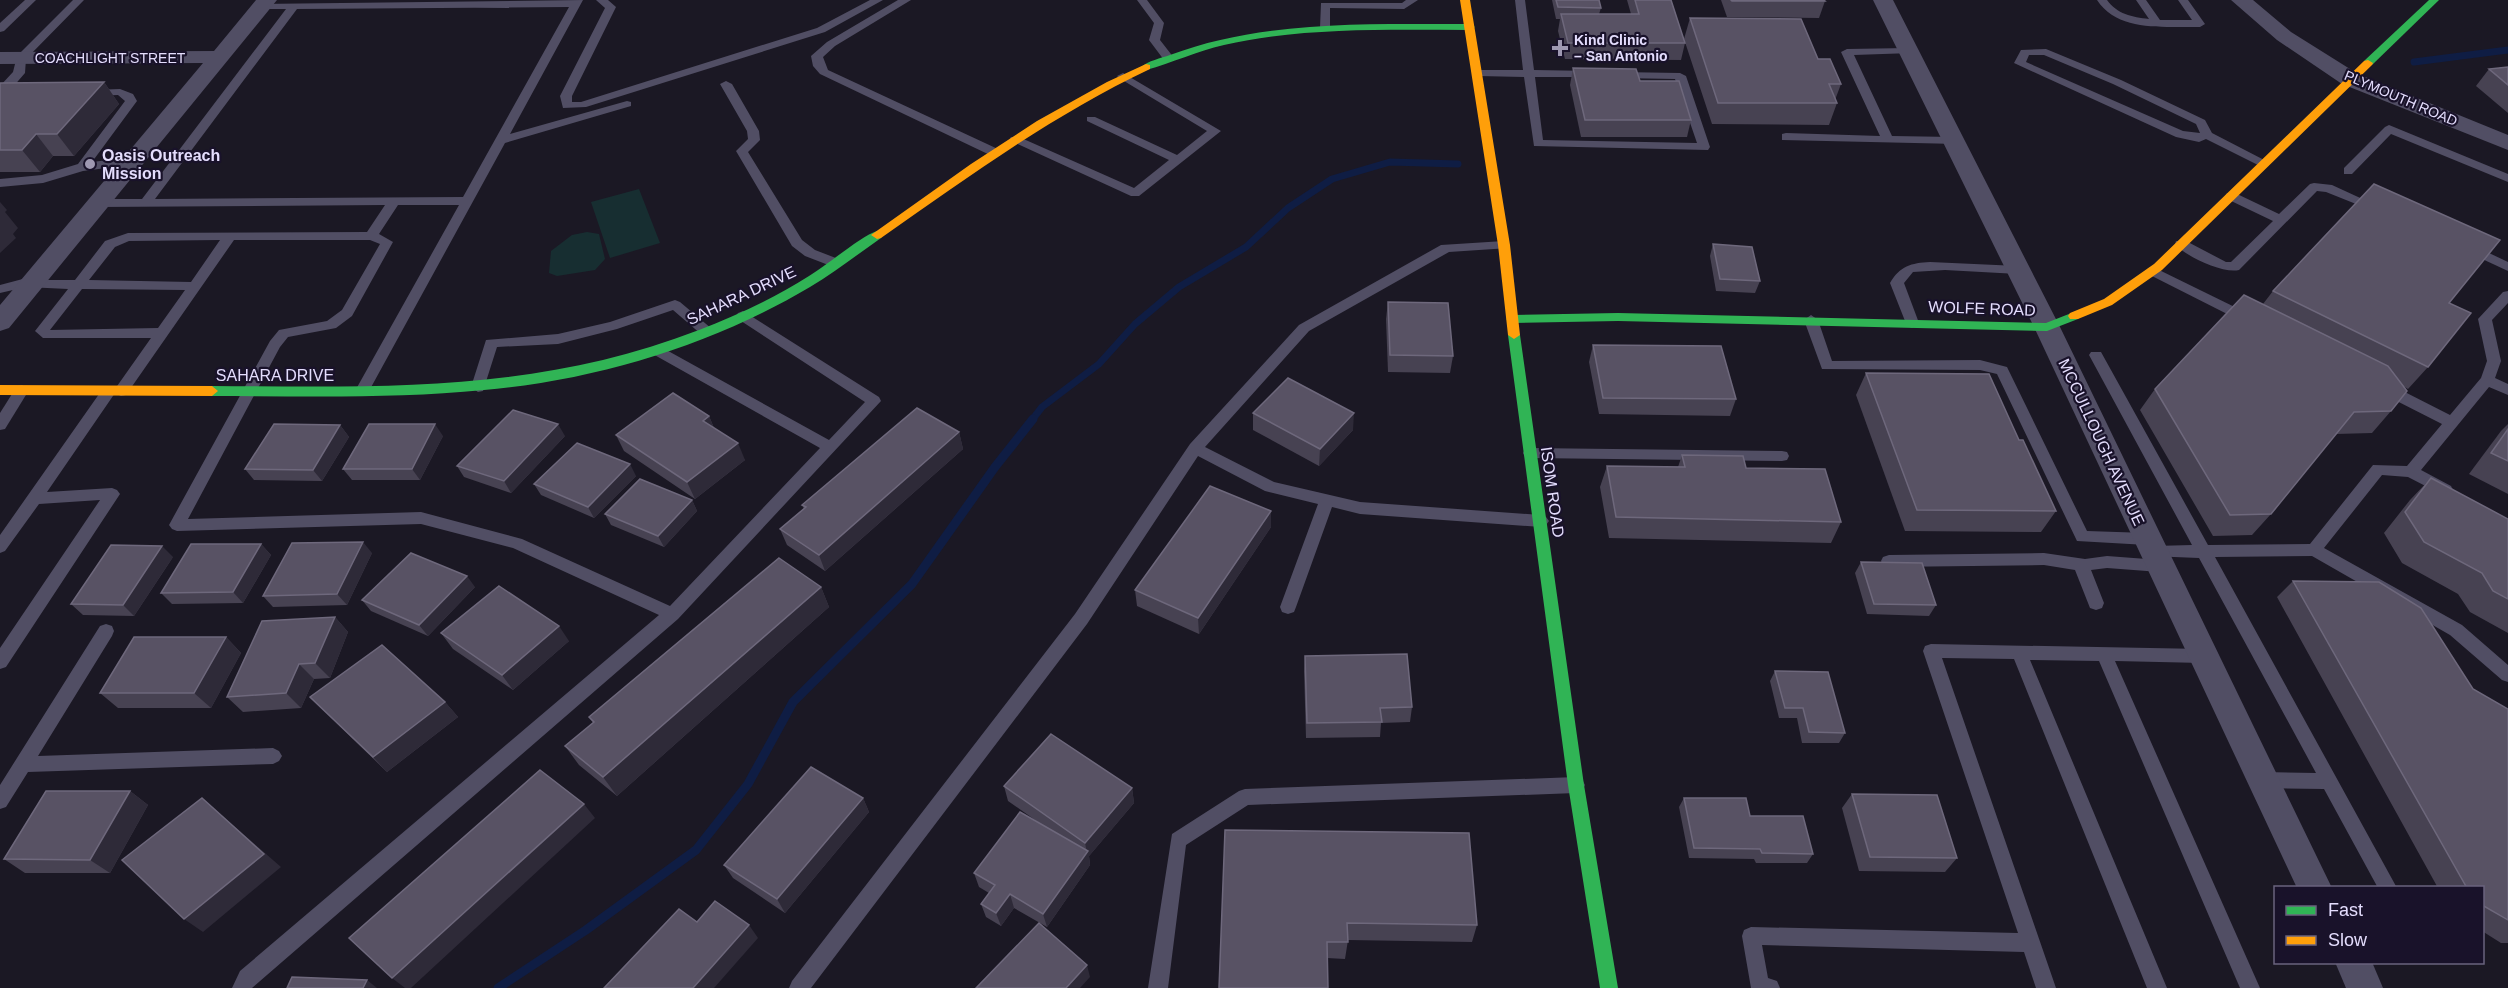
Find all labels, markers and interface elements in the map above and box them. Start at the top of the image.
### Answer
place label: Kind Clinic – San Antonio [1574,32,1668,64]
marker: Kind Clinic – San Antonio [1551,39,1569,57]
street label: COACHLIGHT STREET [35,50,186,66]
street label: PLYMOUTH ROAD [2342,67,2460,129]
place label: Oasis Outreach Mission [102,147,220,182]
marker: Oasis Outreach Mission [83,157,97,171]
street label: SAHARA DRIVE [684,263,798,328]
street label: WOLFE ROAD [1928,298,2036,319]
street label: MCCULLOUGH AVENUE [2055,356,2148,528]
street label: SAHARA DRIVE [216,367,334,384]
street label: ISOM ROAD [1538,446,1567,539]
legend [2274,886,2484,964]
text: Fast [2328,900,2363,920]
text: Slow [2328,930,2368,950]

